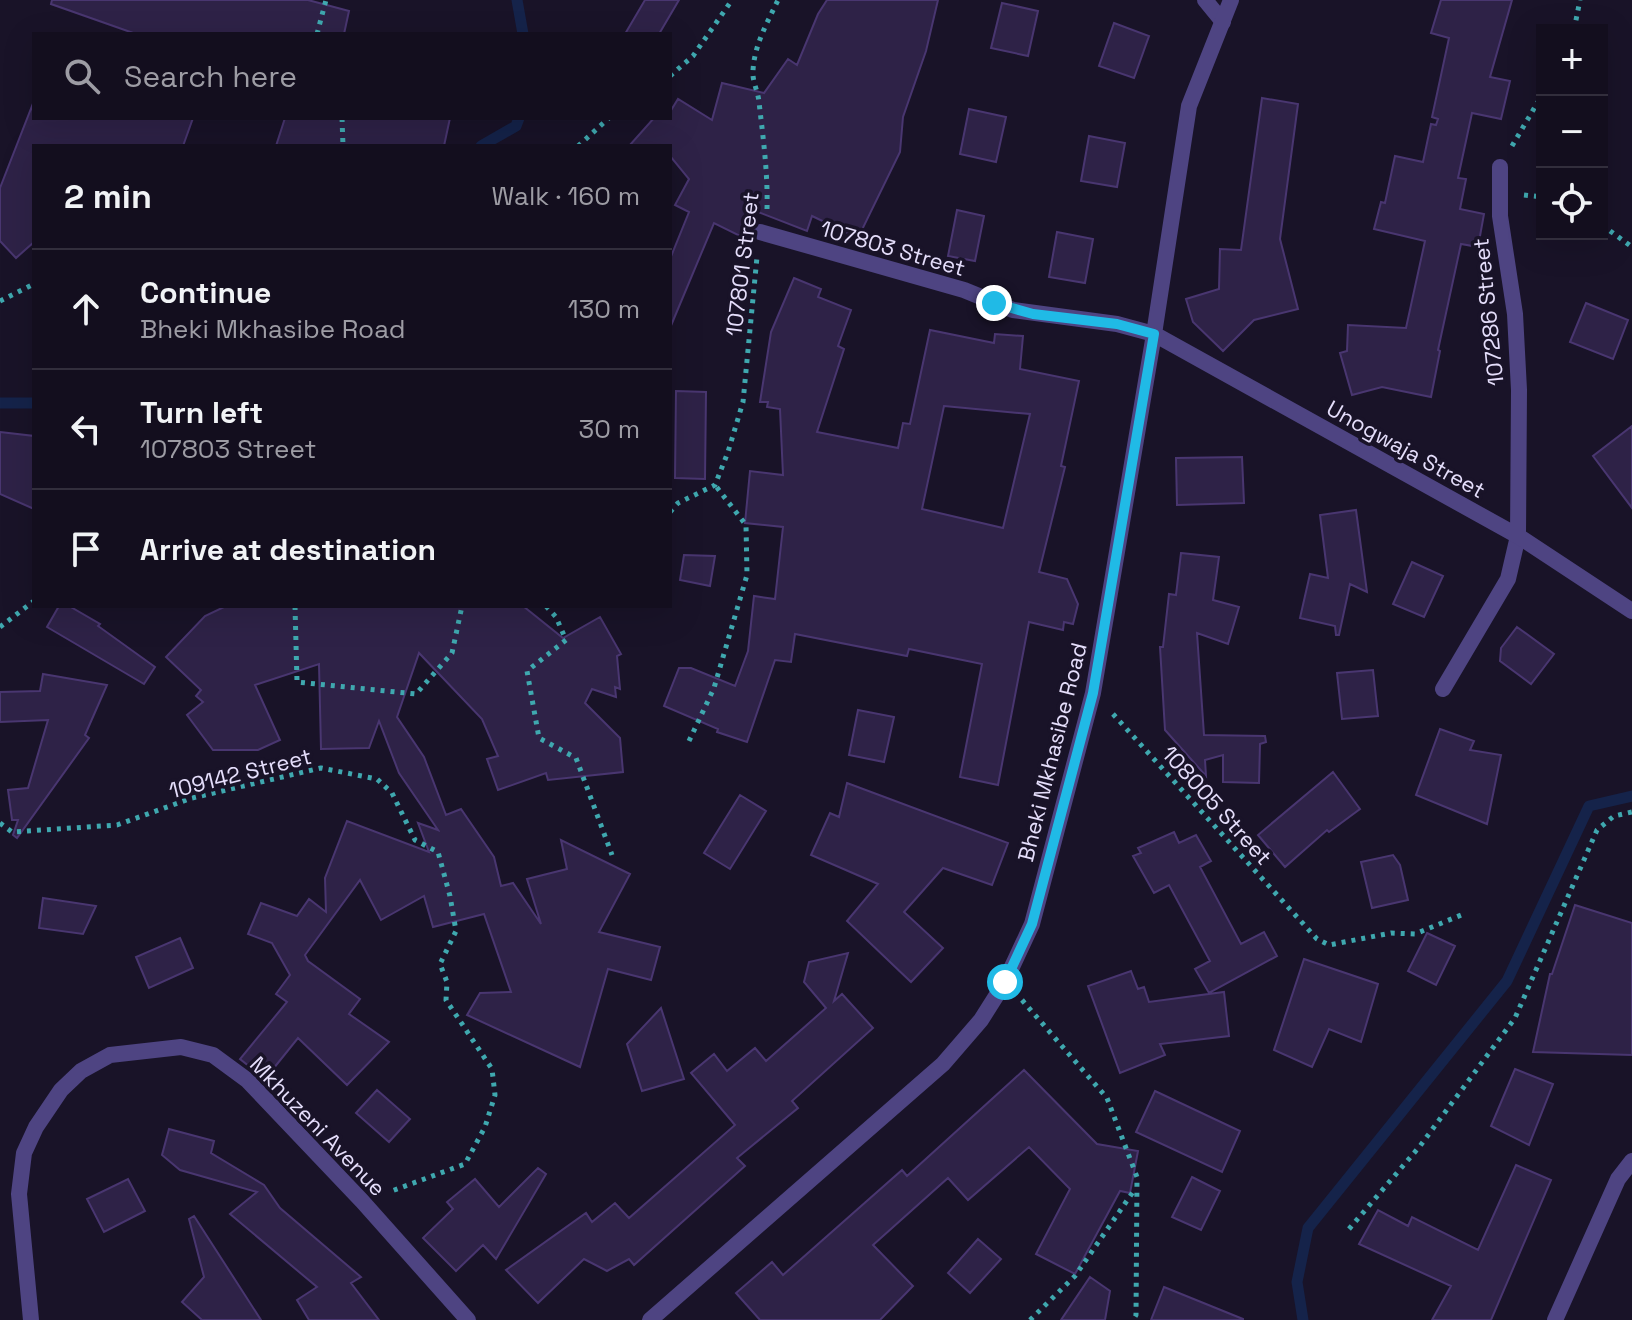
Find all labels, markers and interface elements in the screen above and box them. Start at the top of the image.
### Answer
map controls [1536,24,1608,240]
button: + [1536,24,1608,96]
search box [32,32,672,120]
icon: search [60,54,104,98]
text: Search here [124,57,297,96]
button: − [1536,96,1608,168]
button: locate [1536,168,1608,240]
text: 2 min [64,175,152,218]
text: Walk · 160 m [491,179,640,213]
street label: 107801 Street [719,190,765,338]
street label: 107803 Street [817,214,969,282]
street label: 107286 Street [1466,237,1510,387]
text: Continue [140,273,271,312]
route end [976,285,1012,321]
icon: ahead [64,287,108,331]
text: 130 m [568,292,640,326]
text: Bheki Mkhasibe Road [140,312,406,346]
text: Turn left [140,393,263,432]
street label: Unogwaja Street [1322,394,1490,504]
icon: left [64,407,108,451]
text: 30 m [579,412,640,446]
text: 107803 Street [140,432,316,466]
icon: arrive [64,527,108,571]
text: Arrive at destination [140,530,436,569]
street label: Bheki Mkhasibe Road [1011,640,1093,864]
street label: 108005 Street [1156,739,1278,871]
street label: 109142 Street [166,742,314,804]
route start [987,964,1023,1000]
street label: Mkhuzeni Avenue [244,1050,392,1202]

